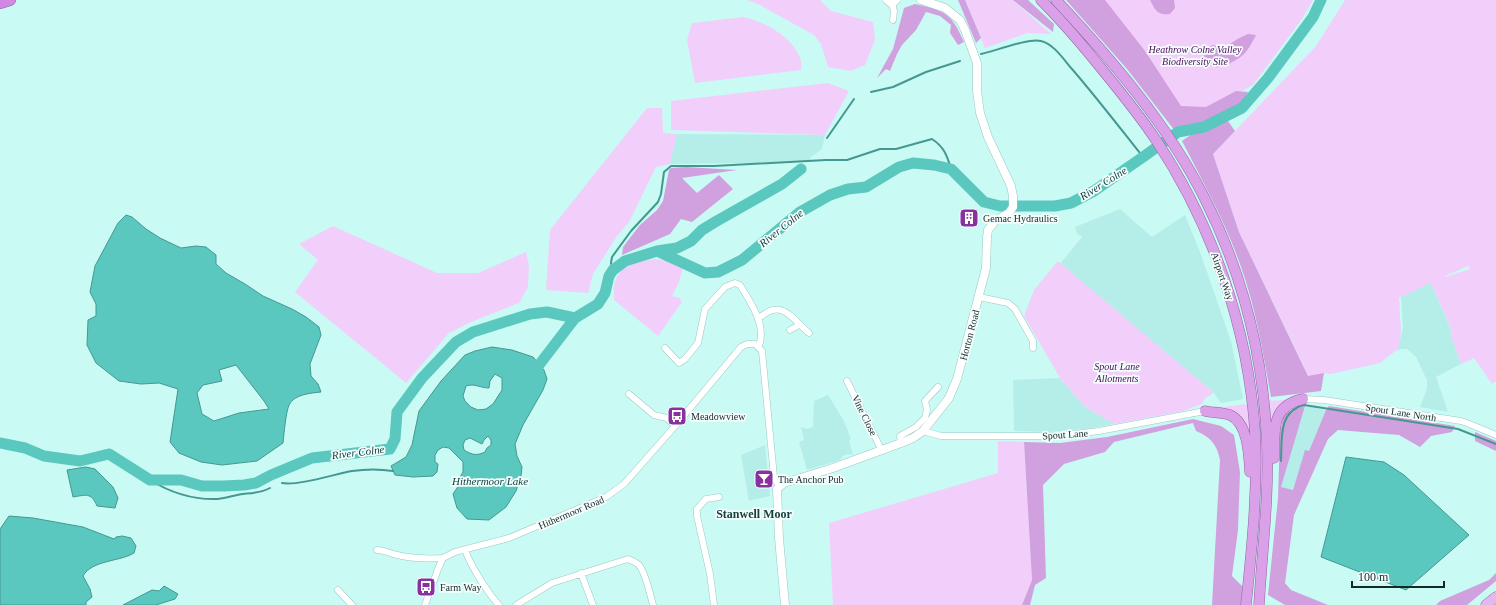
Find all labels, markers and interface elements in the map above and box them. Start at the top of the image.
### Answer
park label: Heathrow Colne Valley Biodiversity Site [1148,44,1242,67]
water label: River Colne [1077,164,1129,203]
water label: River Colne [756,207,805,250]
building icon: Gemac Hydraulics [958,207,980,229]
place label: Gemac Hydraulics [983,213,1058,224]
street label: Airport Way [1209,251,1236,302]
street label: Horton Road [957,309,982,362]
park label: Spout Lane Allotments [1094,361,1140,384]
street label: Vine Close [850,393,879,438]
street label: Spout Lane North [1365,401,1437,424]
bus stop icon: Meadowview [666,405,688,427]
place label: Meadowview [691,411,746,422]
street label: Spout Lane [1042,427,1089,442]
water label: River Colne [330,443,385,461]
bar icon: The Anchor Pub [753,468,775,490]
place label: The Anchor Pub [778,474,844,485]
water label: Hithermoor Lake [451,475,528,487]
street label: Hithermoor Road [537,494,606,531]
district label: Stanwell Moor [716,507,793,521]
scale bar [1352,563,1444,589]
text: 100 m [1358,570,1389,584]
bus stop icon: Farm Way [415,576,437,598]
place label: Farm Way [440,582,482,593]

